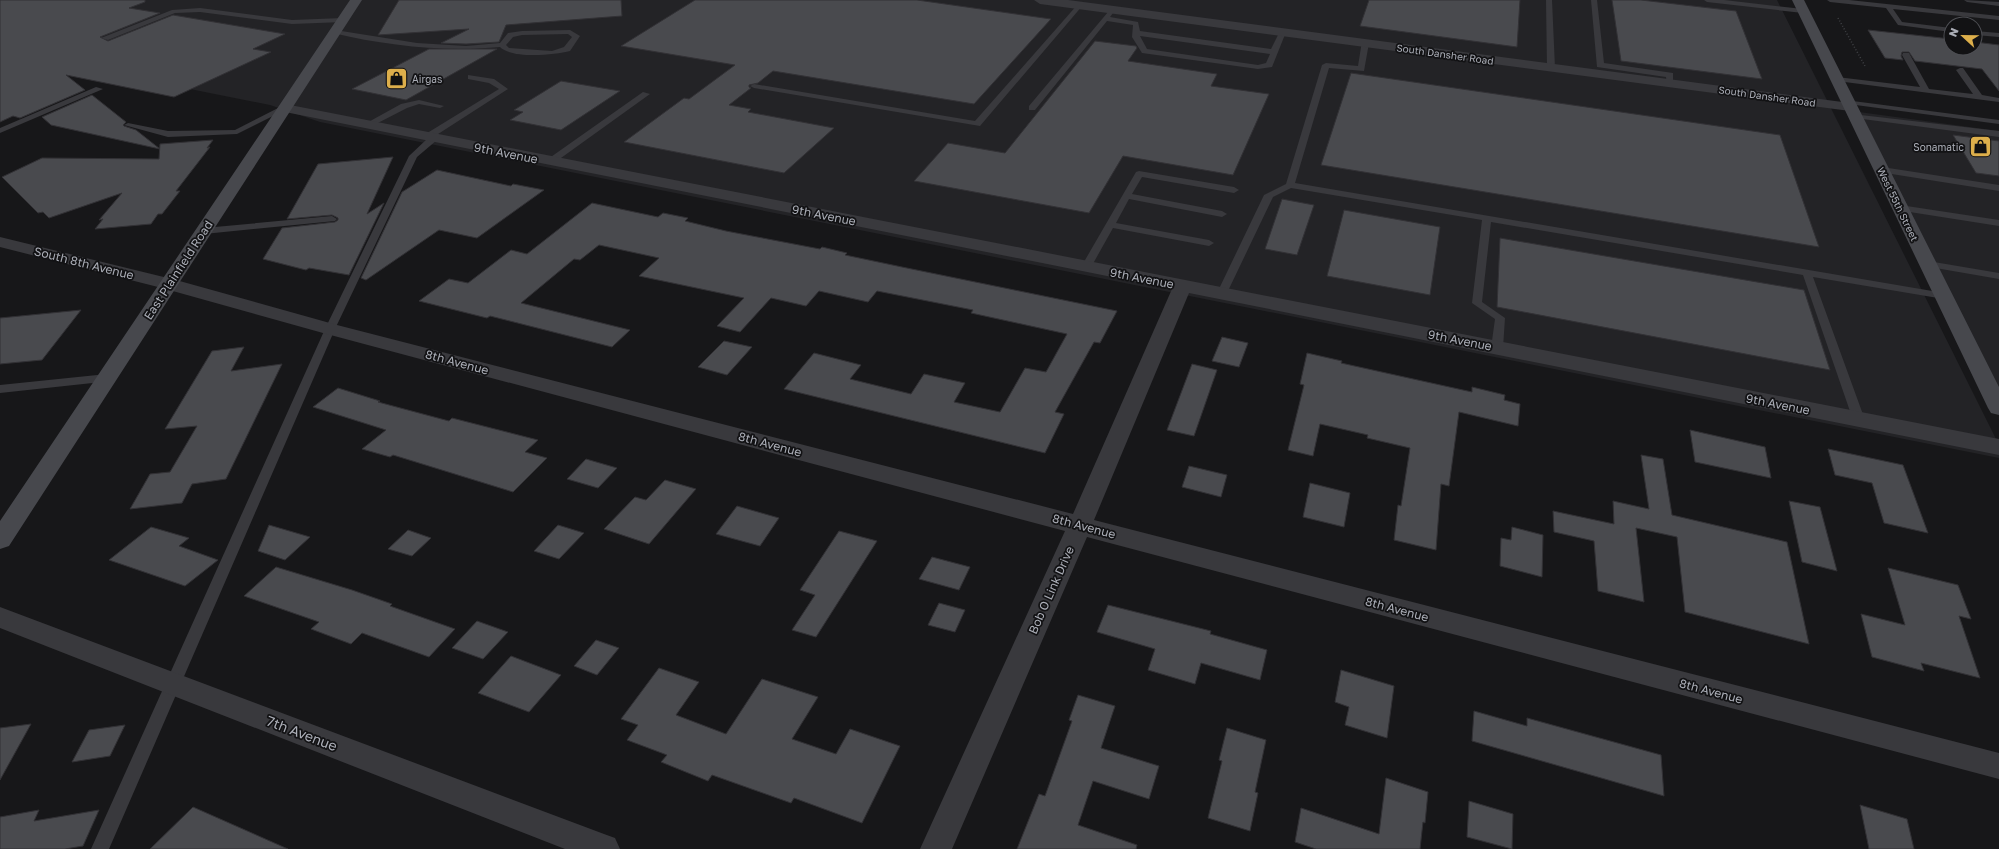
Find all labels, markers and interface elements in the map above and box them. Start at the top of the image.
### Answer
north arrow [1943,16,1983,56]
text: N [1946,26,1961,38]
street label: South Dansher Road [1396,41,1494,67]
shop icon: Airgas [383,66,409,92]
place label: Airgas [412,73,442,85]
street label: South Dansher Road [1718,83,1816,109]
shop icon: Sonamatic [1967,134,1993,160]
street label: 9th Avenue [473,139,539,167]
place label: Sonamatic [1913,141,1965,153]
street label: West 55th Street [1875,165,1921,243]
street label: 9th Avenue [791,201,857,229]
street label: East Plainfield Road [140,218,216,322]
street label: South 8th Avenue [33,243,135,283]
street label: 9th Avenue [1109,264,1175,292]
street label: 9th Avenue [1427,326,1493,354]
street label: 8th Avenue [424,346,490,378]
street label: 9th Avenue [1745,390,1811,418]
street label: 8th Avenue [737,428,803,460]
street label: 8th Avenue [1051,510,1117,542]
street label: Bob O Link Drive [1025,544,1077,636]
street label: 8th Avenue [1364,593,1430,625]
street label: 8th Avenue [1678,675,1744,707]
street label: 7th Avenue [264,712,340,754]

